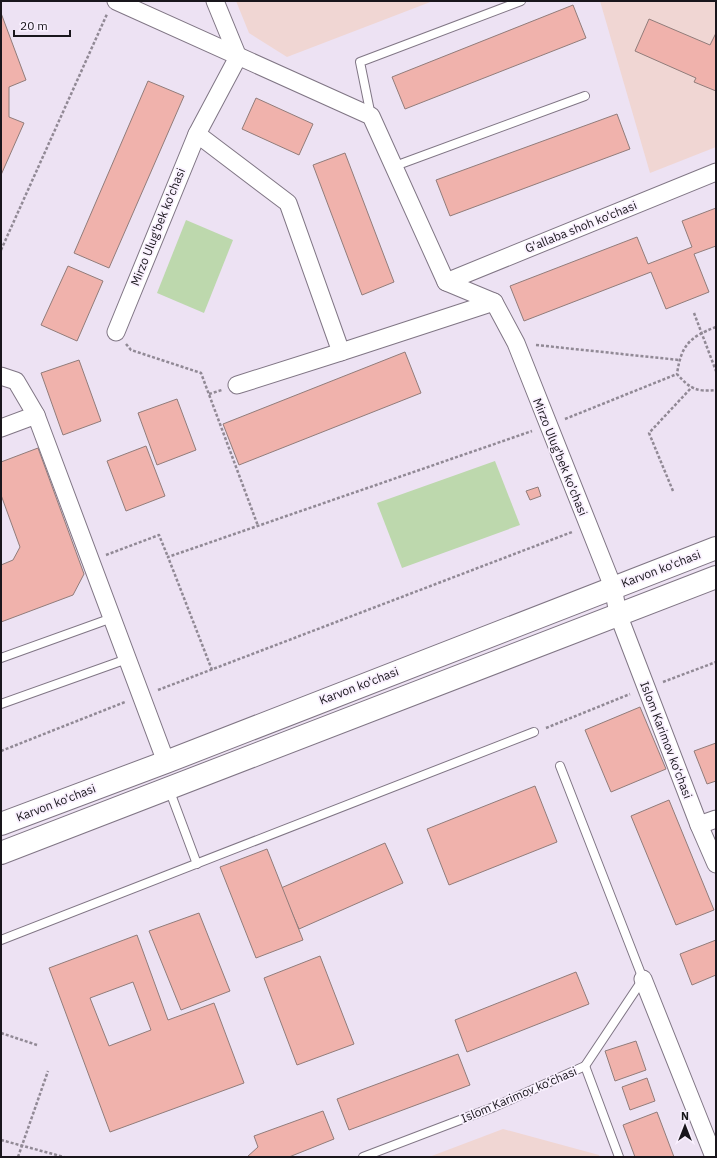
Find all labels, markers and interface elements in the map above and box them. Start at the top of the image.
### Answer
scale bar [14,12,70,38]
text: 20 m [20,18,48,33]
street label: Mirzo Ulug'bek ko'chasi [127,166,188,288]
street label: G'allaba shoh ko'chasi [523,197,639,256]
street label: Mirzo Ulug'bek ko'chasi [530,396,591,518]
street label: Karvon ko'chasi [619,546,703,591]
street label: Karvon ko'chasi [317,663,401,708]
street label: Islom Karimov ko‘chasi [637,679,696,801]
street label: Karvon ko'chasi [14,780,98,825]
street label: Islom Karimov ko‘chasi [459,1063,579,1126]
north arrow [665,1106,705,1146]
text: N [681,1109,689,1123]

